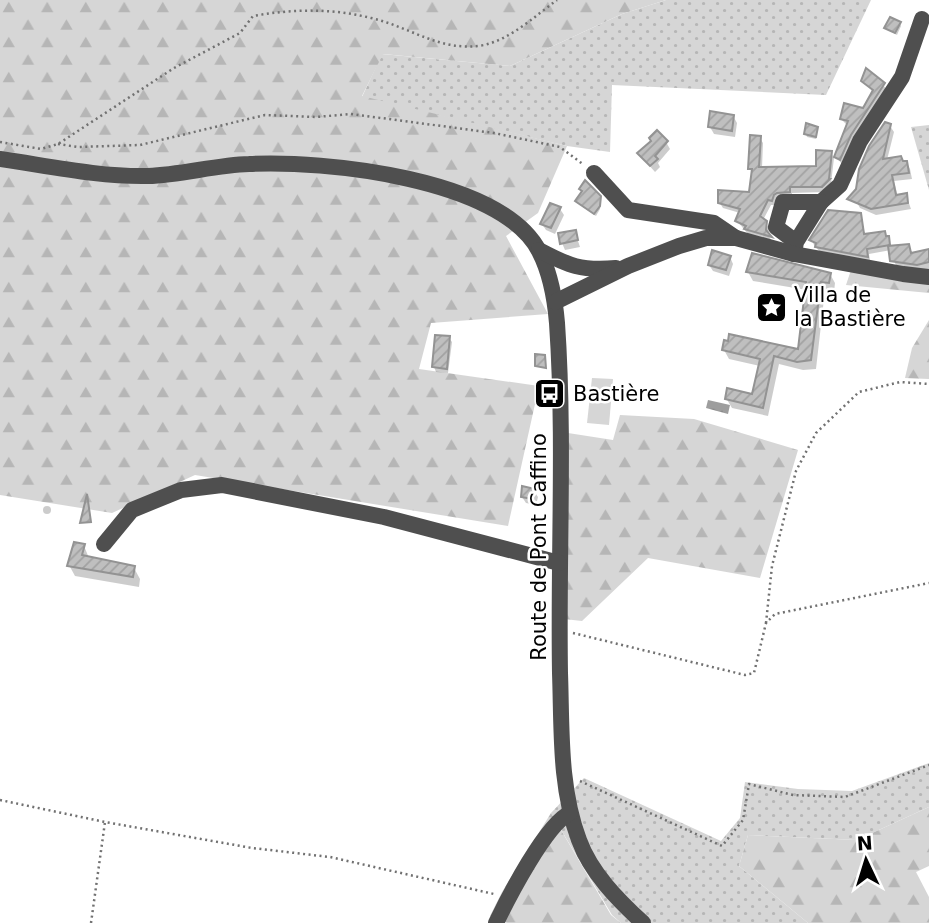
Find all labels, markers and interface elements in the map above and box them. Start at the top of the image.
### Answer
place label: Villa de la Bastière [794,283,906,331]
place icon: Villa de la Bastière [754,290,788,324]
bus stop icon: Bastière [533,377,567,411]
place label: Bastière [573,382,659,406]
street label: Route de Pont Caffino [527,433,551,661]
north arrow [831,825,901,895]
text: N [856,832,874,855]

